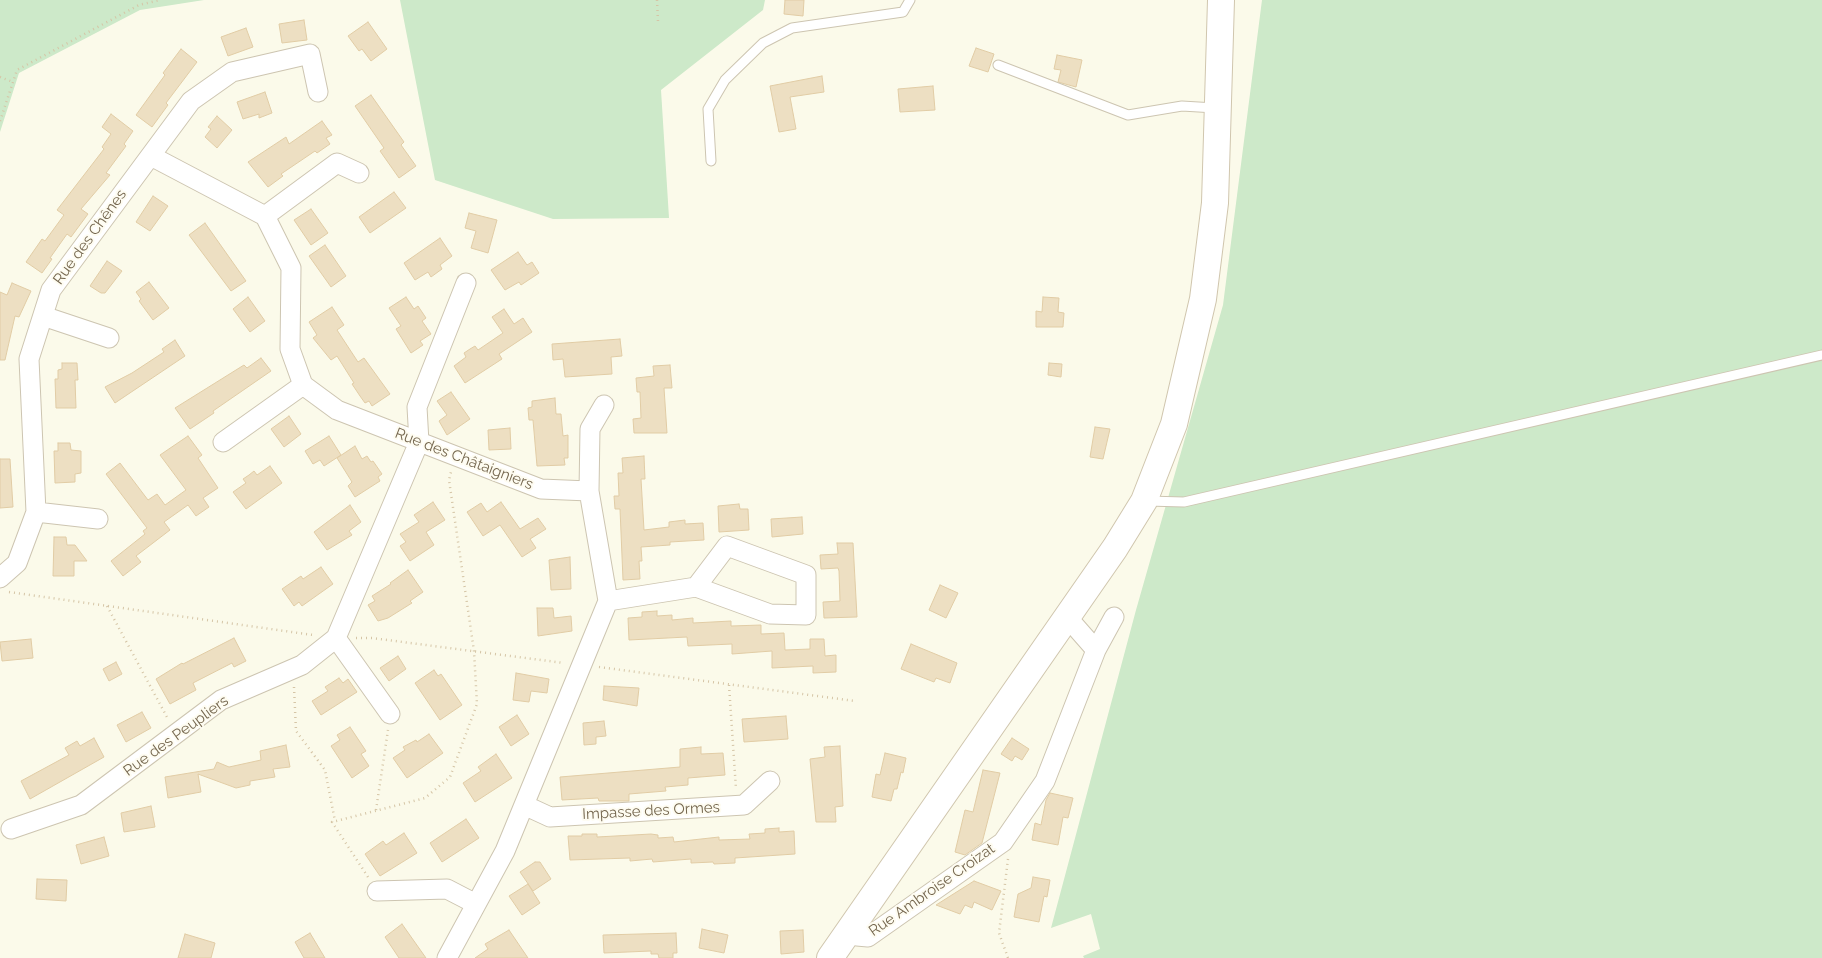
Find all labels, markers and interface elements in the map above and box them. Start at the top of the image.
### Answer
street label: Rue des Chênes [49,186,131,288]
street label: Rue des Châtaigniers [392,424,536,494]
street label: Rue des Peupliers [120,692,232,780]
street label: Impasse des Ormes [582,798,720,824]
street label: Rue Ambroise Croizat [866,840,998,940]

